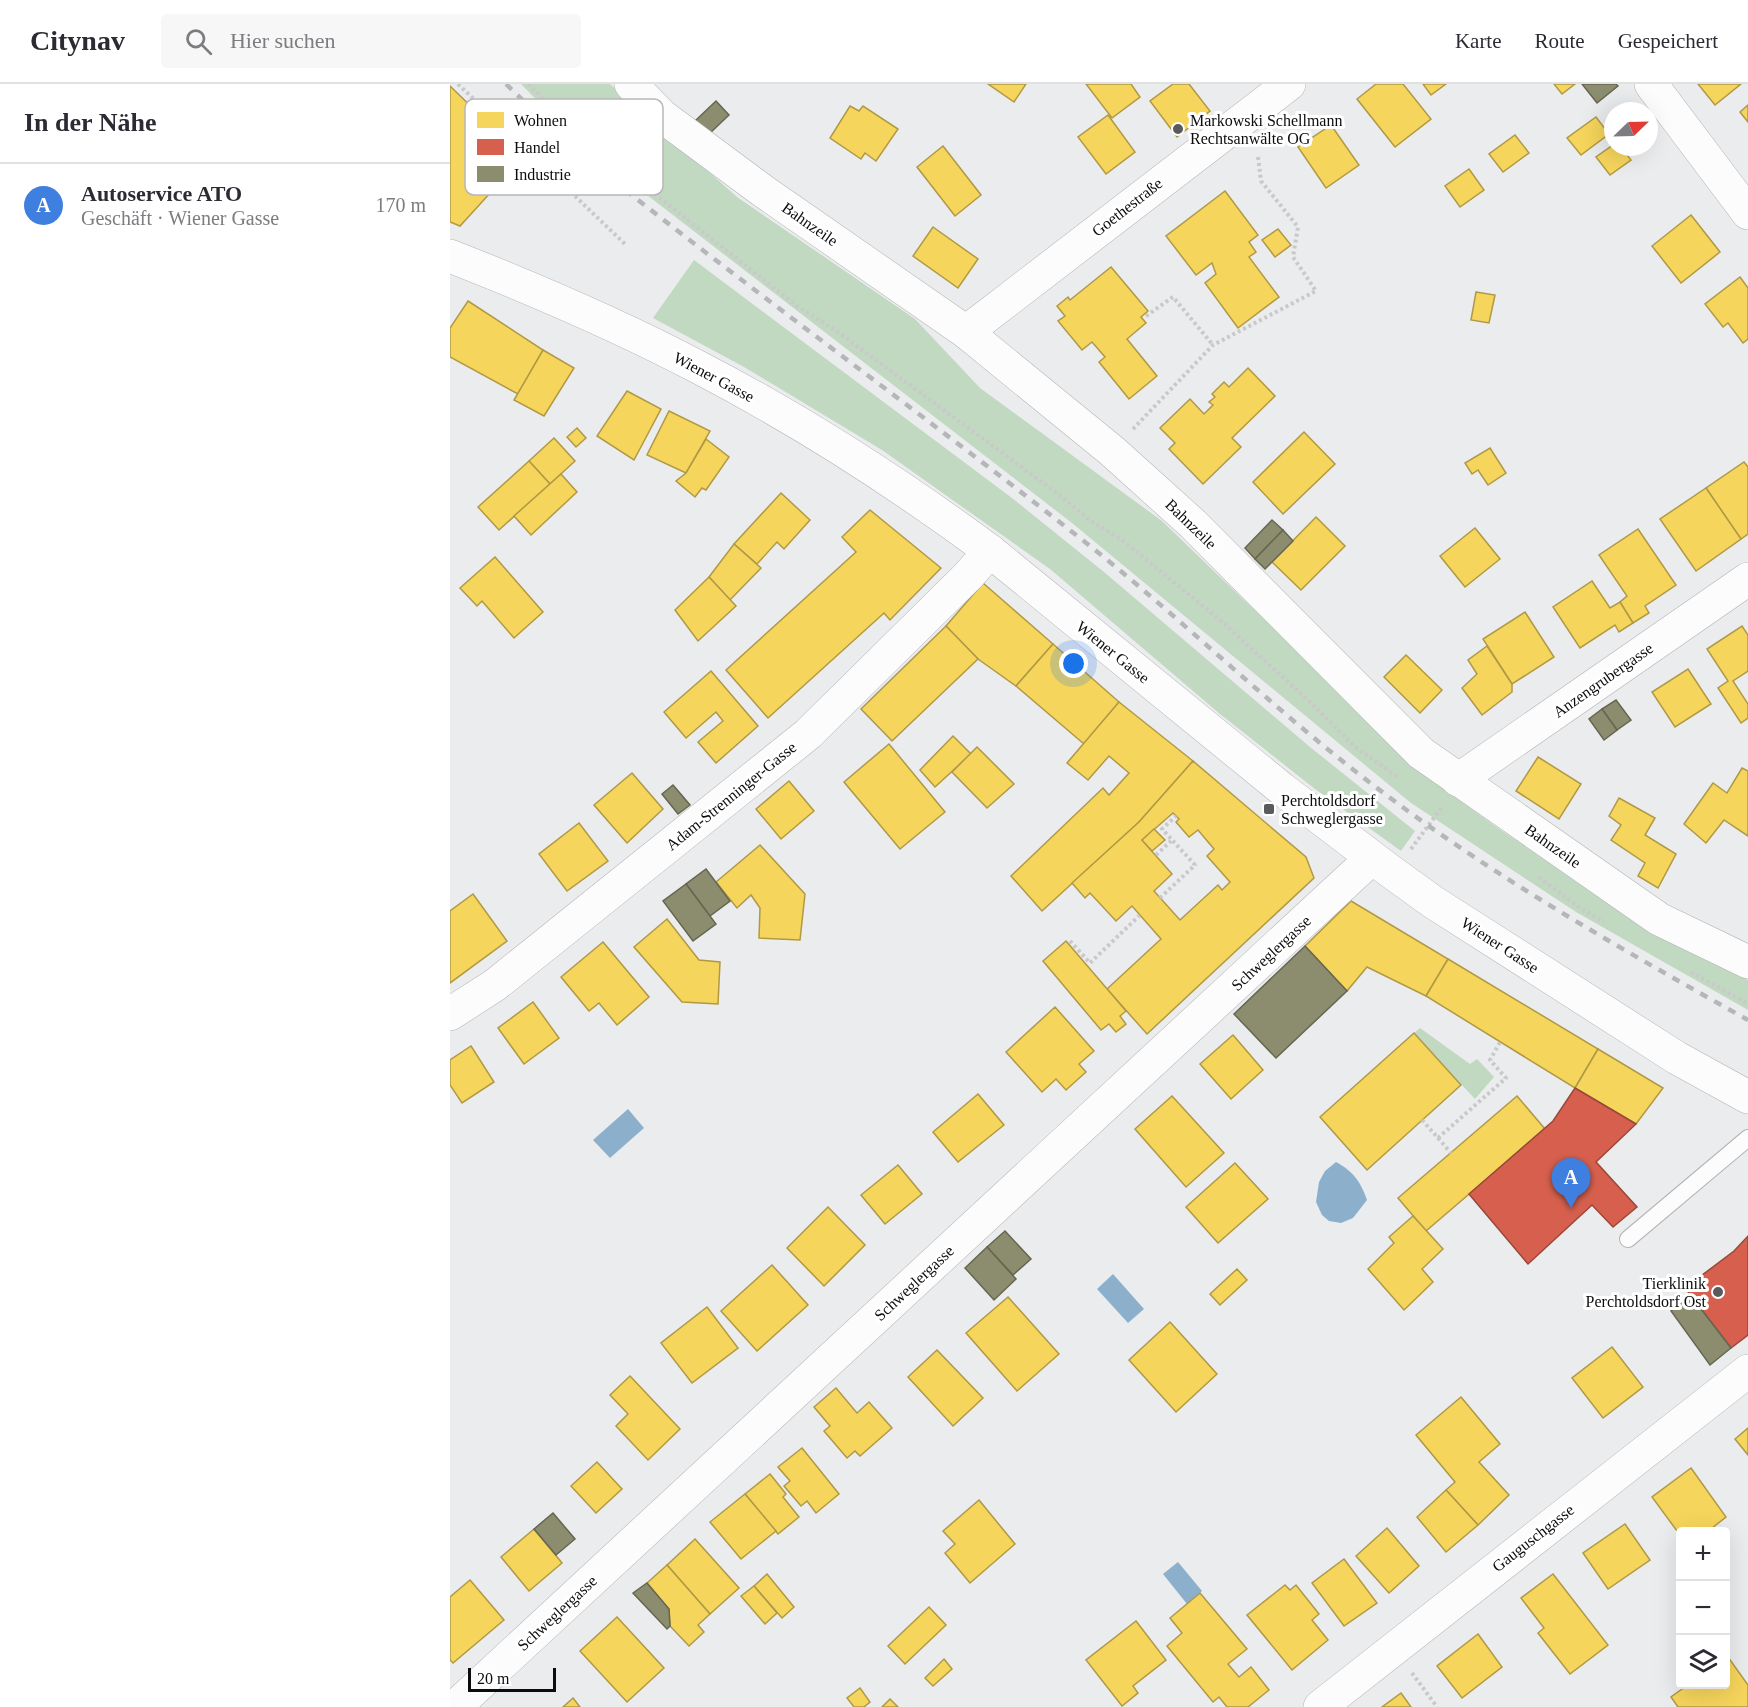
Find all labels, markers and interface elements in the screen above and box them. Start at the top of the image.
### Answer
search box [161,14,581,68]
text: Citynav [30,25,125,56]
icon: search [182,25,215,58]
text: Hier suchen [230,28,336,53]
text: Karte [1455,29,1502,53]
text: Route [1535,29,1585,53]
text: Gespeichert [1618,29,1718,53]
legend [465,99,663,195]
north arrow [1604,102,1658,156]
text: In der Nähe [24,108,156,137]
text: Wohnen [514,112,567,129]
place label: Markowski Schellmann Rechtsanwälte OG [1190,112,1342,147]
marker: Markowski Schellmann Rechtsanwälte OG [1171,122,1185,136]
text: Handel [514,139,561,156]
text: Industrie [514,166,571,183]
street label: Goethestraße [1089,174,1165,240]
text: Autoservice ATO [81,181,242,206]
text: A [36,194,51,216]
text: 170 m [375,194,426,216]
street label: Bahnzeile [779,199,841,249]
text: Geschäft · Wiener Gasse [81,207,279,229]
street label: Wiener Gasse [671,349,757,405]
street label: Bahnzeile [1162,496,1220,552]
street label: Wiener Gasse [1073,617,1153,687]
street label: Anzengrubergasse [1550,639,1657,722]
your location [1059,649,1088,678]
street label: Adam-Strenninger-Gasse [663,738,800,854]
place label: Perchtoldsdorf Schweglergasse [1281,792,1383,828]
marker: Perchtoldsdorf Schweglergasse [1262,802,1276,816]
street label: Bahnzeile [1522,821,1584,871]
street label: Schweglergasse [1228,912,1315,995]
street label: Wiener Gasse [1458,914,1542,976]
pin: A [1552,1158,1590,1208]
street label: Schweglergasse [871,1242,958,1325]
place label: Tierklinik Perchtoldsdorf Ost [1586,1275,1707,1310]
marker: Tierklinik Perchtoldsdorf Ost [1711,1285,1725,1299]
street label: Gauguschgasse [1489,1501,1578,1576]
map controls [1676,1527,1730,1689]
button: + [1676,1527,1730,1581]
street label: Schweglergasse [514,1572,601,1655]
button: − [1676,1581,1730,1635]
button: layers [1676,1635,1730,1689]
scale bar [468,1665,556,1692]
text: 20 m [477,1670,509,1687]

